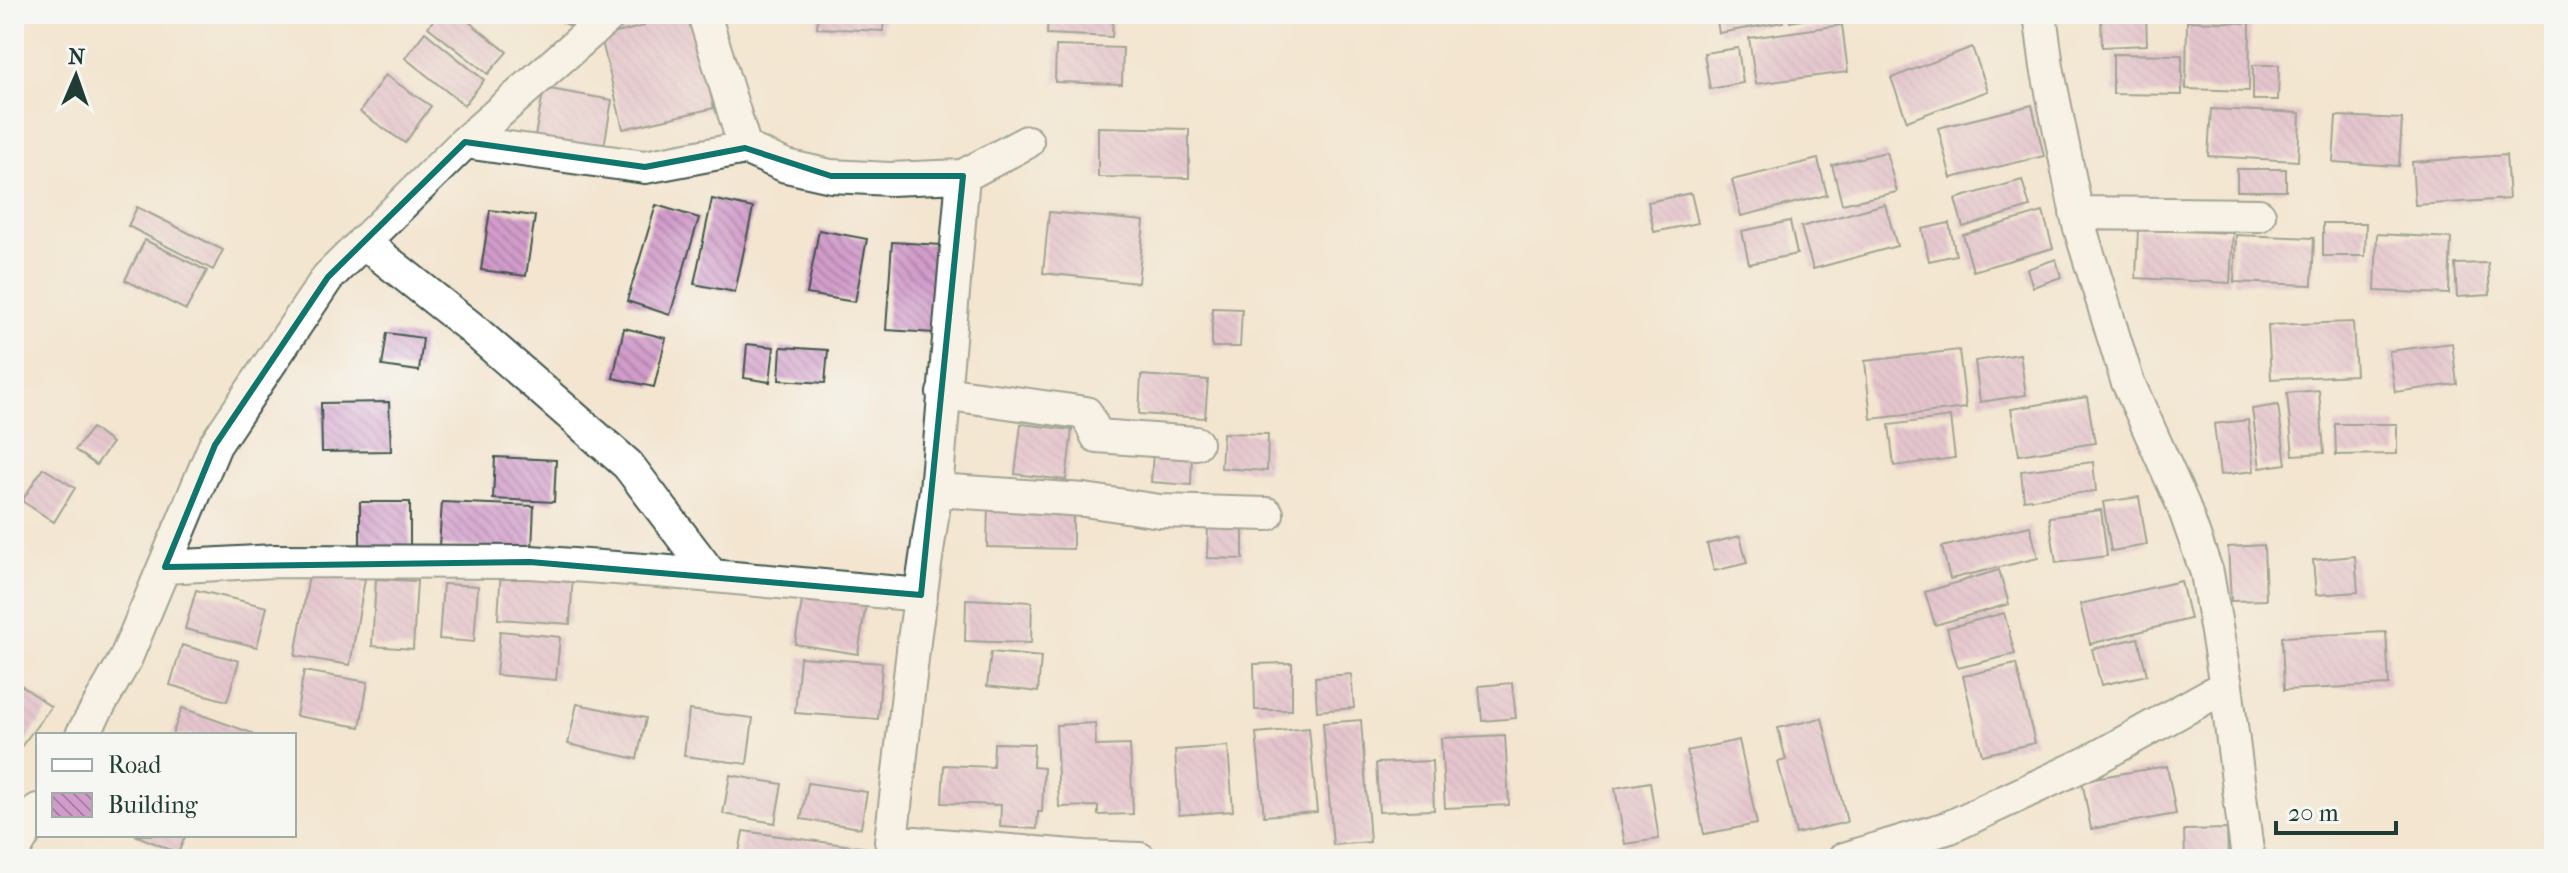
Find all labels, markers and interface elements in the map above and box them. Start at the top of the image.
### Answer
north arrow [36,36,116,116]
text: N [68,44,86,70]
legend [36,733,296,837]
text: Road [108,751,162,779]
scale bar [2276,785,2396,835]
text: Building [108,791,199,819]
text: 20 m [2288,799,2339,827]

